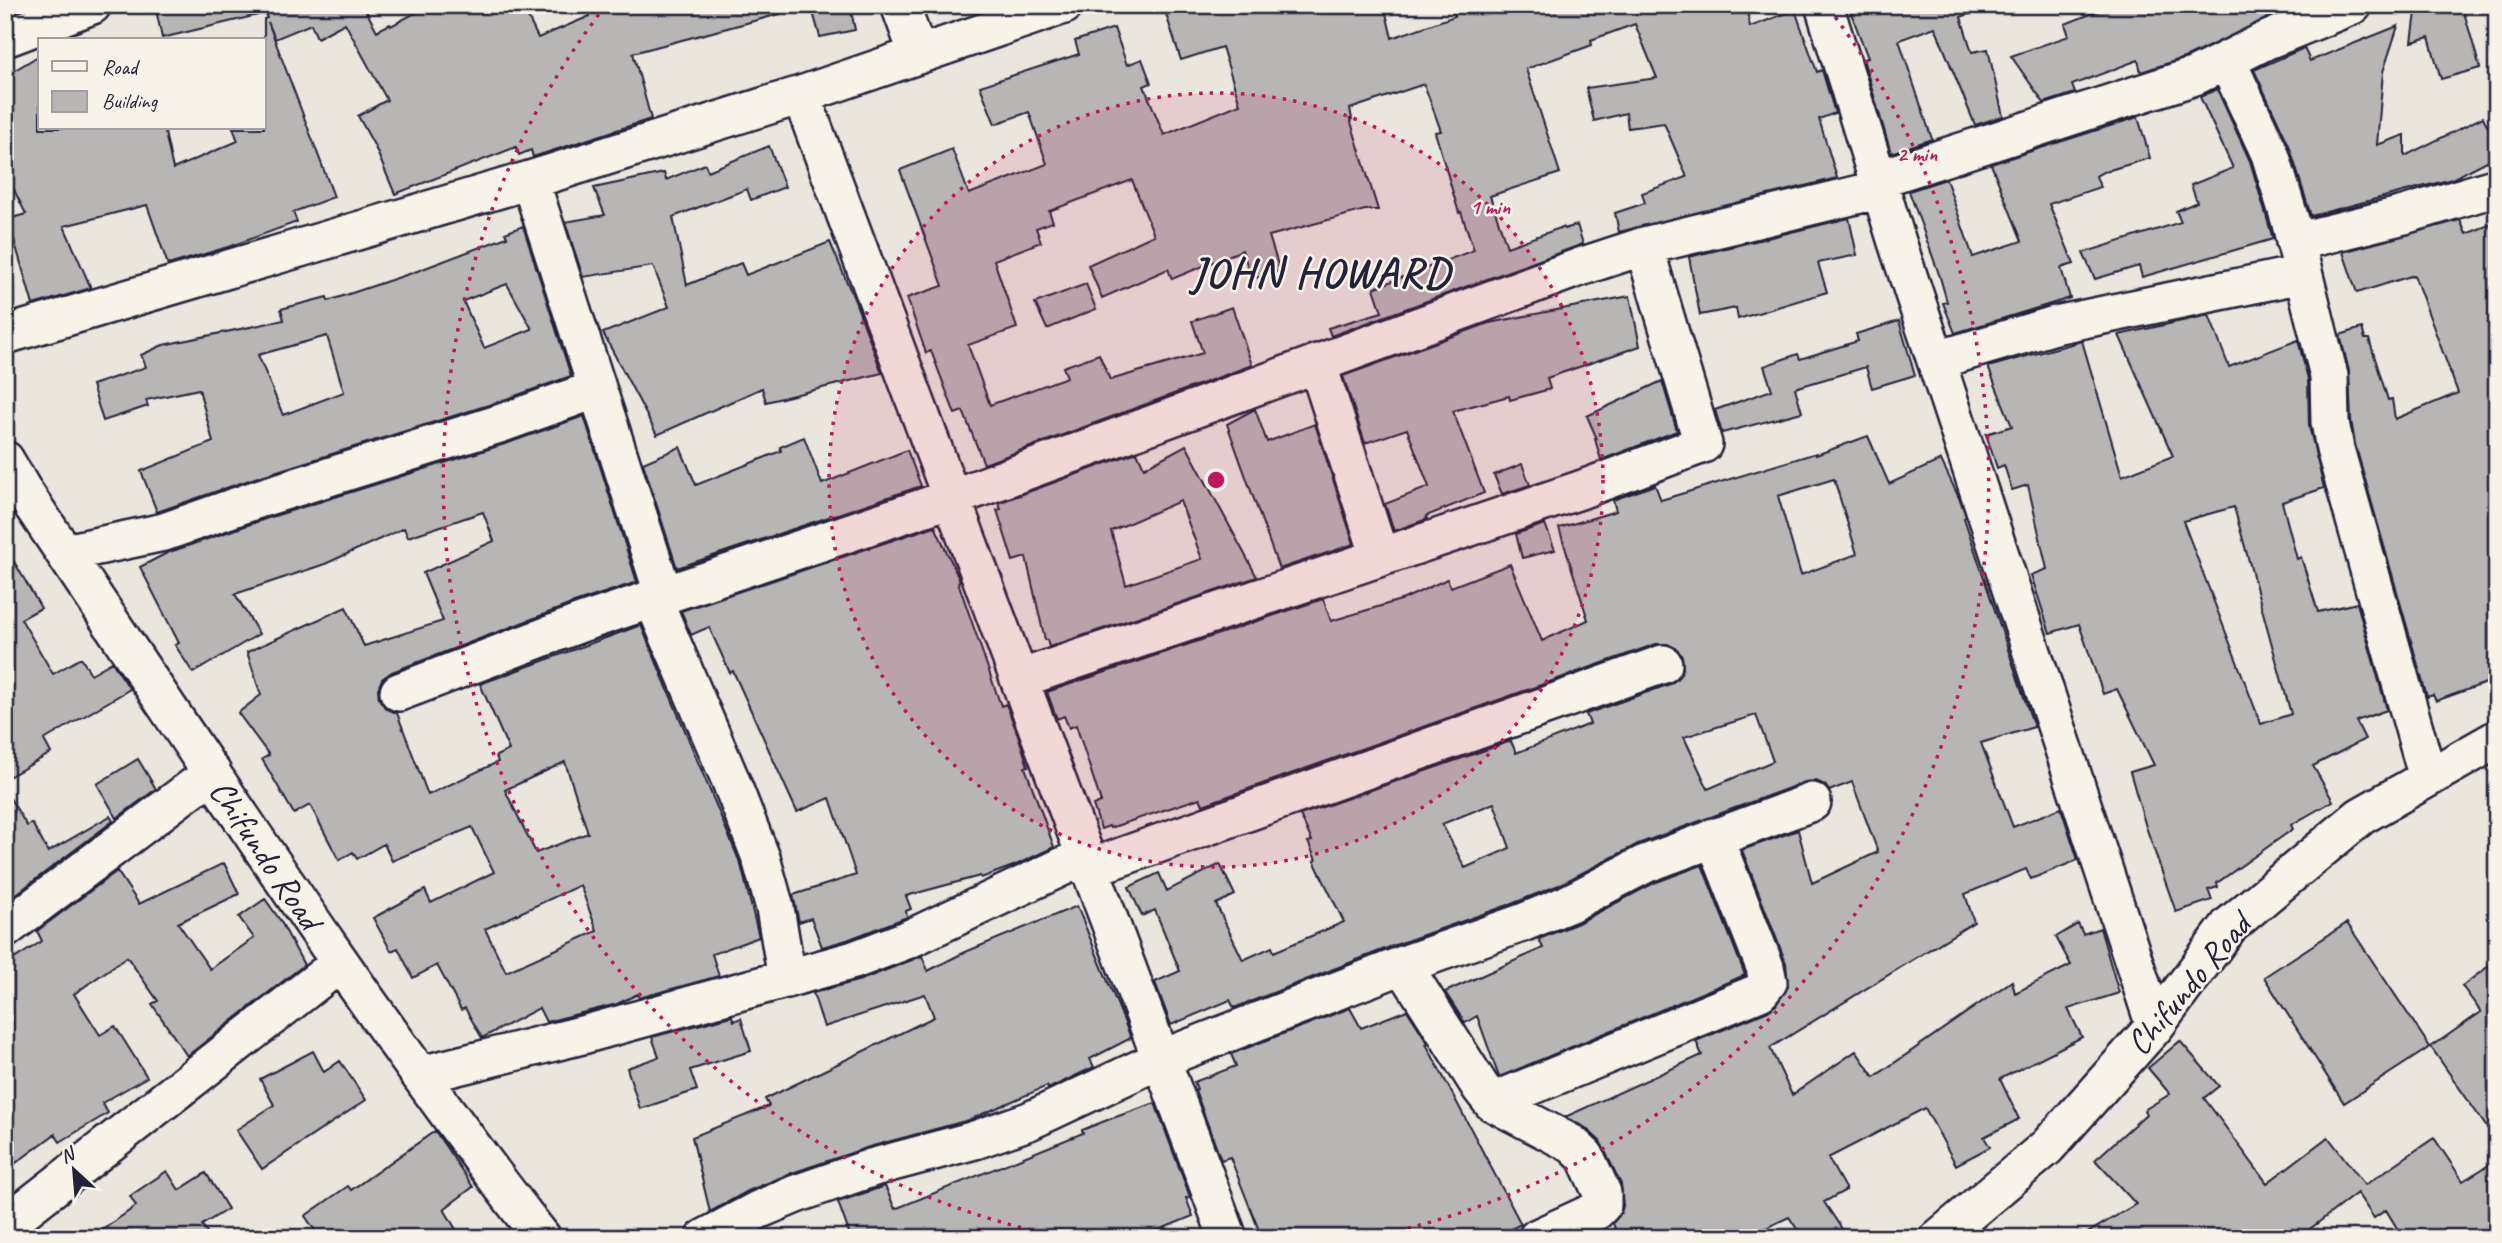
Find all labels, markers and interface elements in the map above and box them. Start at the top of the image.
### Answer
legend [38,38,266,130]
text: Road [102,54,141,80]
text: Building [102,88,159,114]
text: 2 min [1897,141,1937,167]
text: 1 min [1470,194,1510,220]
district label: JOHN HOWARD [1188,246,1453,299]
centre of rings [1204,468,1228,492]
street label: Chifundo Road [199,771,335,942]
street label: Chifundo Road [2116,900,2264,1064]
north arrow [38,1134,108,1204]
text: N [56,1141,80,1169]

